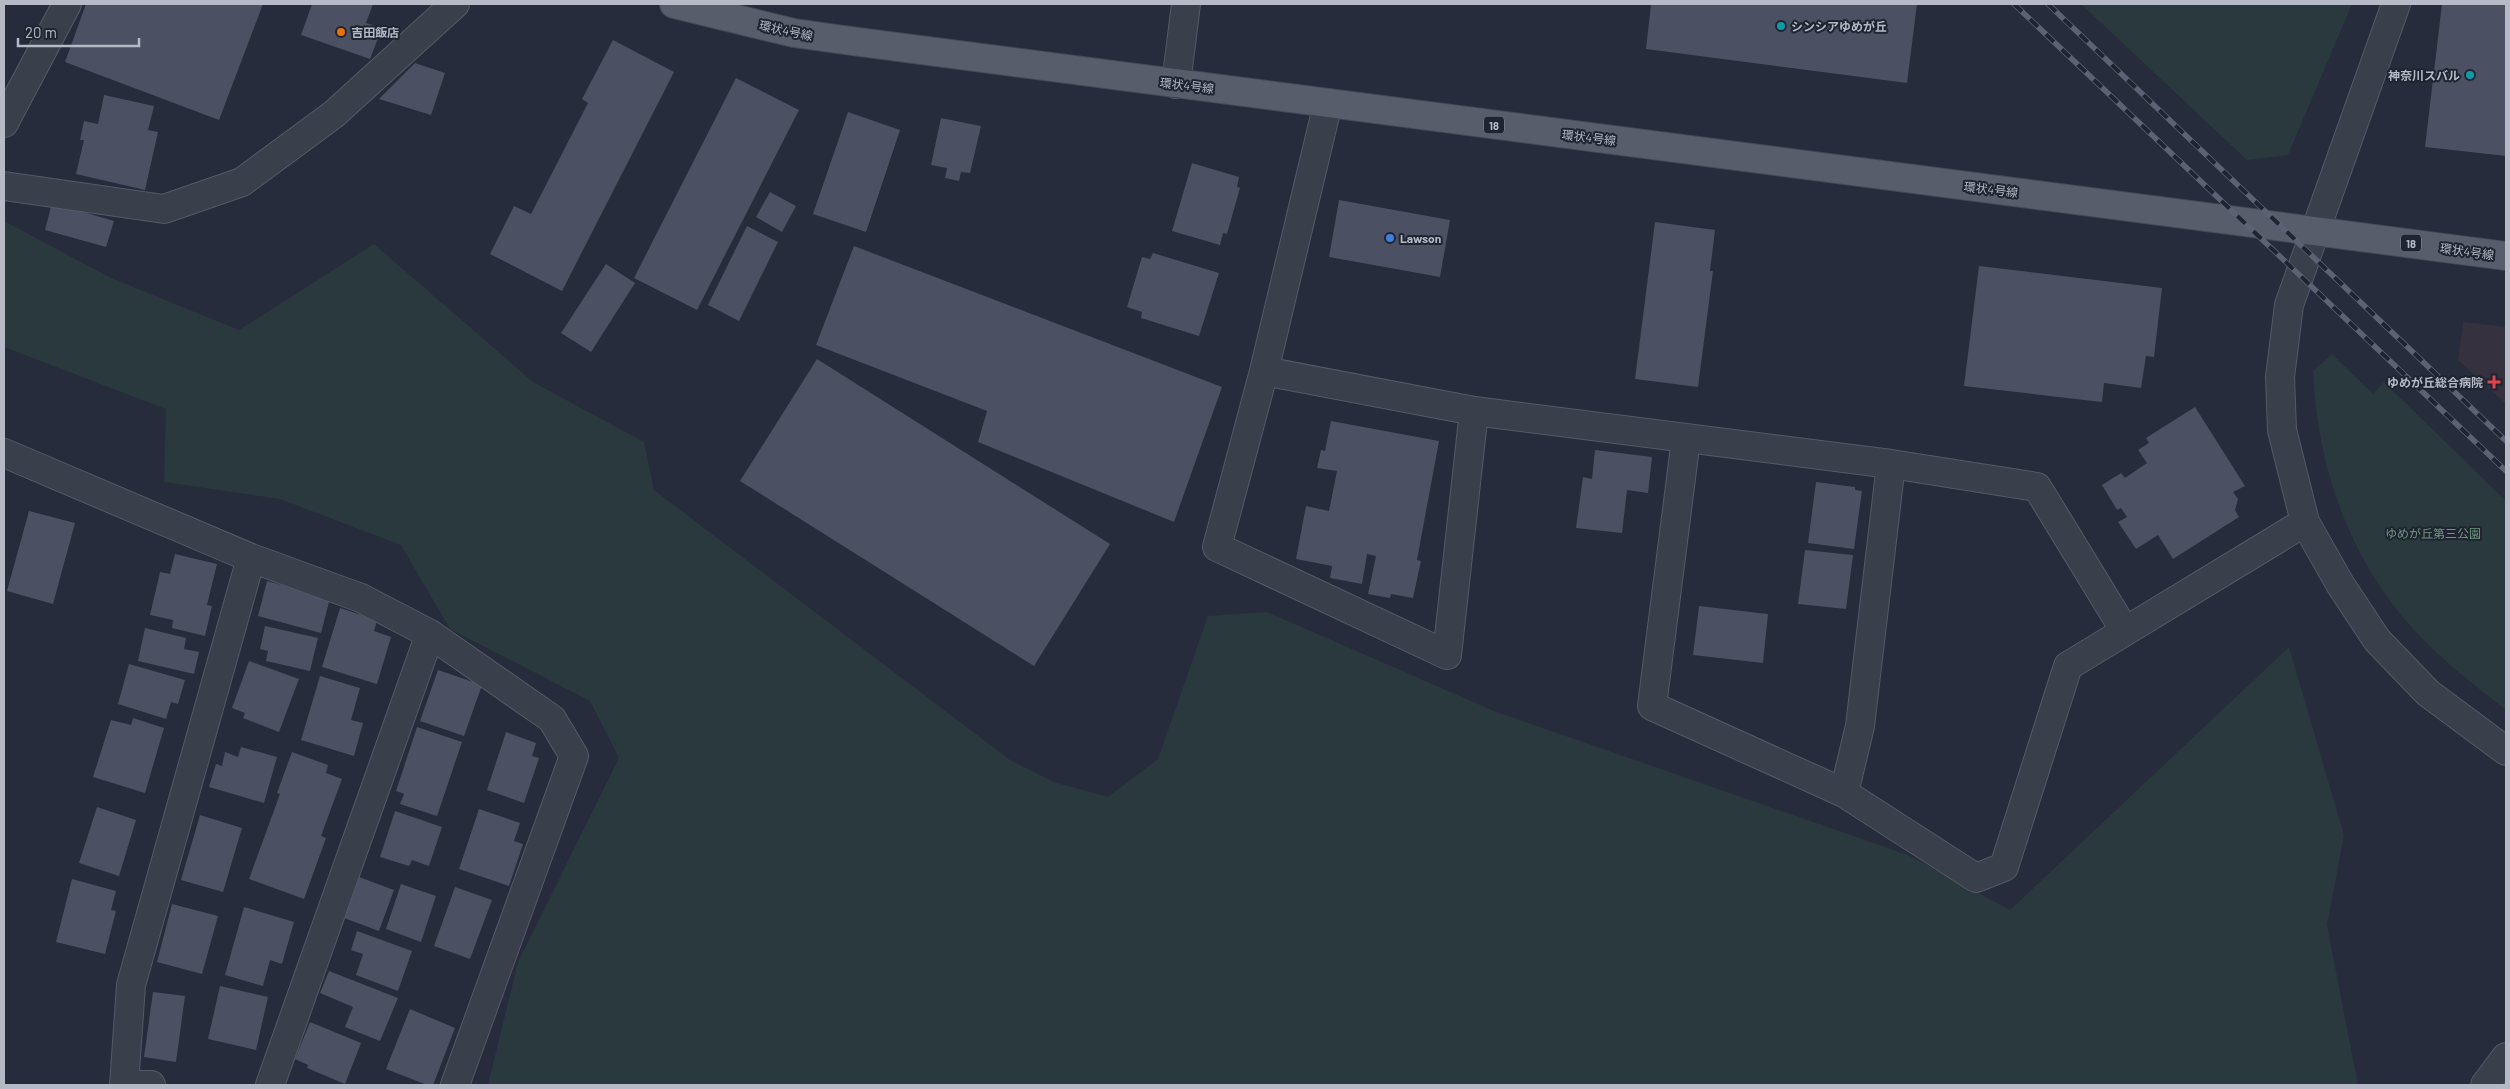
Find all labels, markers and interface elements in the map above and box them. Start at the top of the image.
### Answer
scale bar [18,15,139,47]
street label: 環状4号線 [758,17,814,43]
place label: シンシアゆめが丘 [1791,19,1887,33]
marker: シンシアゆめが丘 [1775,20,1787,32]
text: 20 m [25,23,57,41]
place label: 吉田飯店 [351,25,399,39]
marker: 吉田飯店 [335,26,347,38]
place label: 神奈川スバル [2388,68,2460,82]
marker: 神奈川スバル [2464,69,2476,81]
street label: 環状4号線 [1159,75,1215,95]
road number: 18 [1484,116,1504,134]
street label: 環状4号線 [1561,127,1617,147]
street label: 環状4号線 [1963,179,2019,199]
place label: Lawson [1400,231,1441,245]
marker: Lawson [1384,232,1396,244]
road number: 18 [2401,234,2421,252]
street label: 環状4号線 [2439,240,2495,262]
place label: ゆめが丘総合病院 [2387,375,2483,389]
marker: ゆめが丘総合病院 [2487,375,2501,389]
park label: ゆめが丘第三公園 [2385,526,2481,540]

